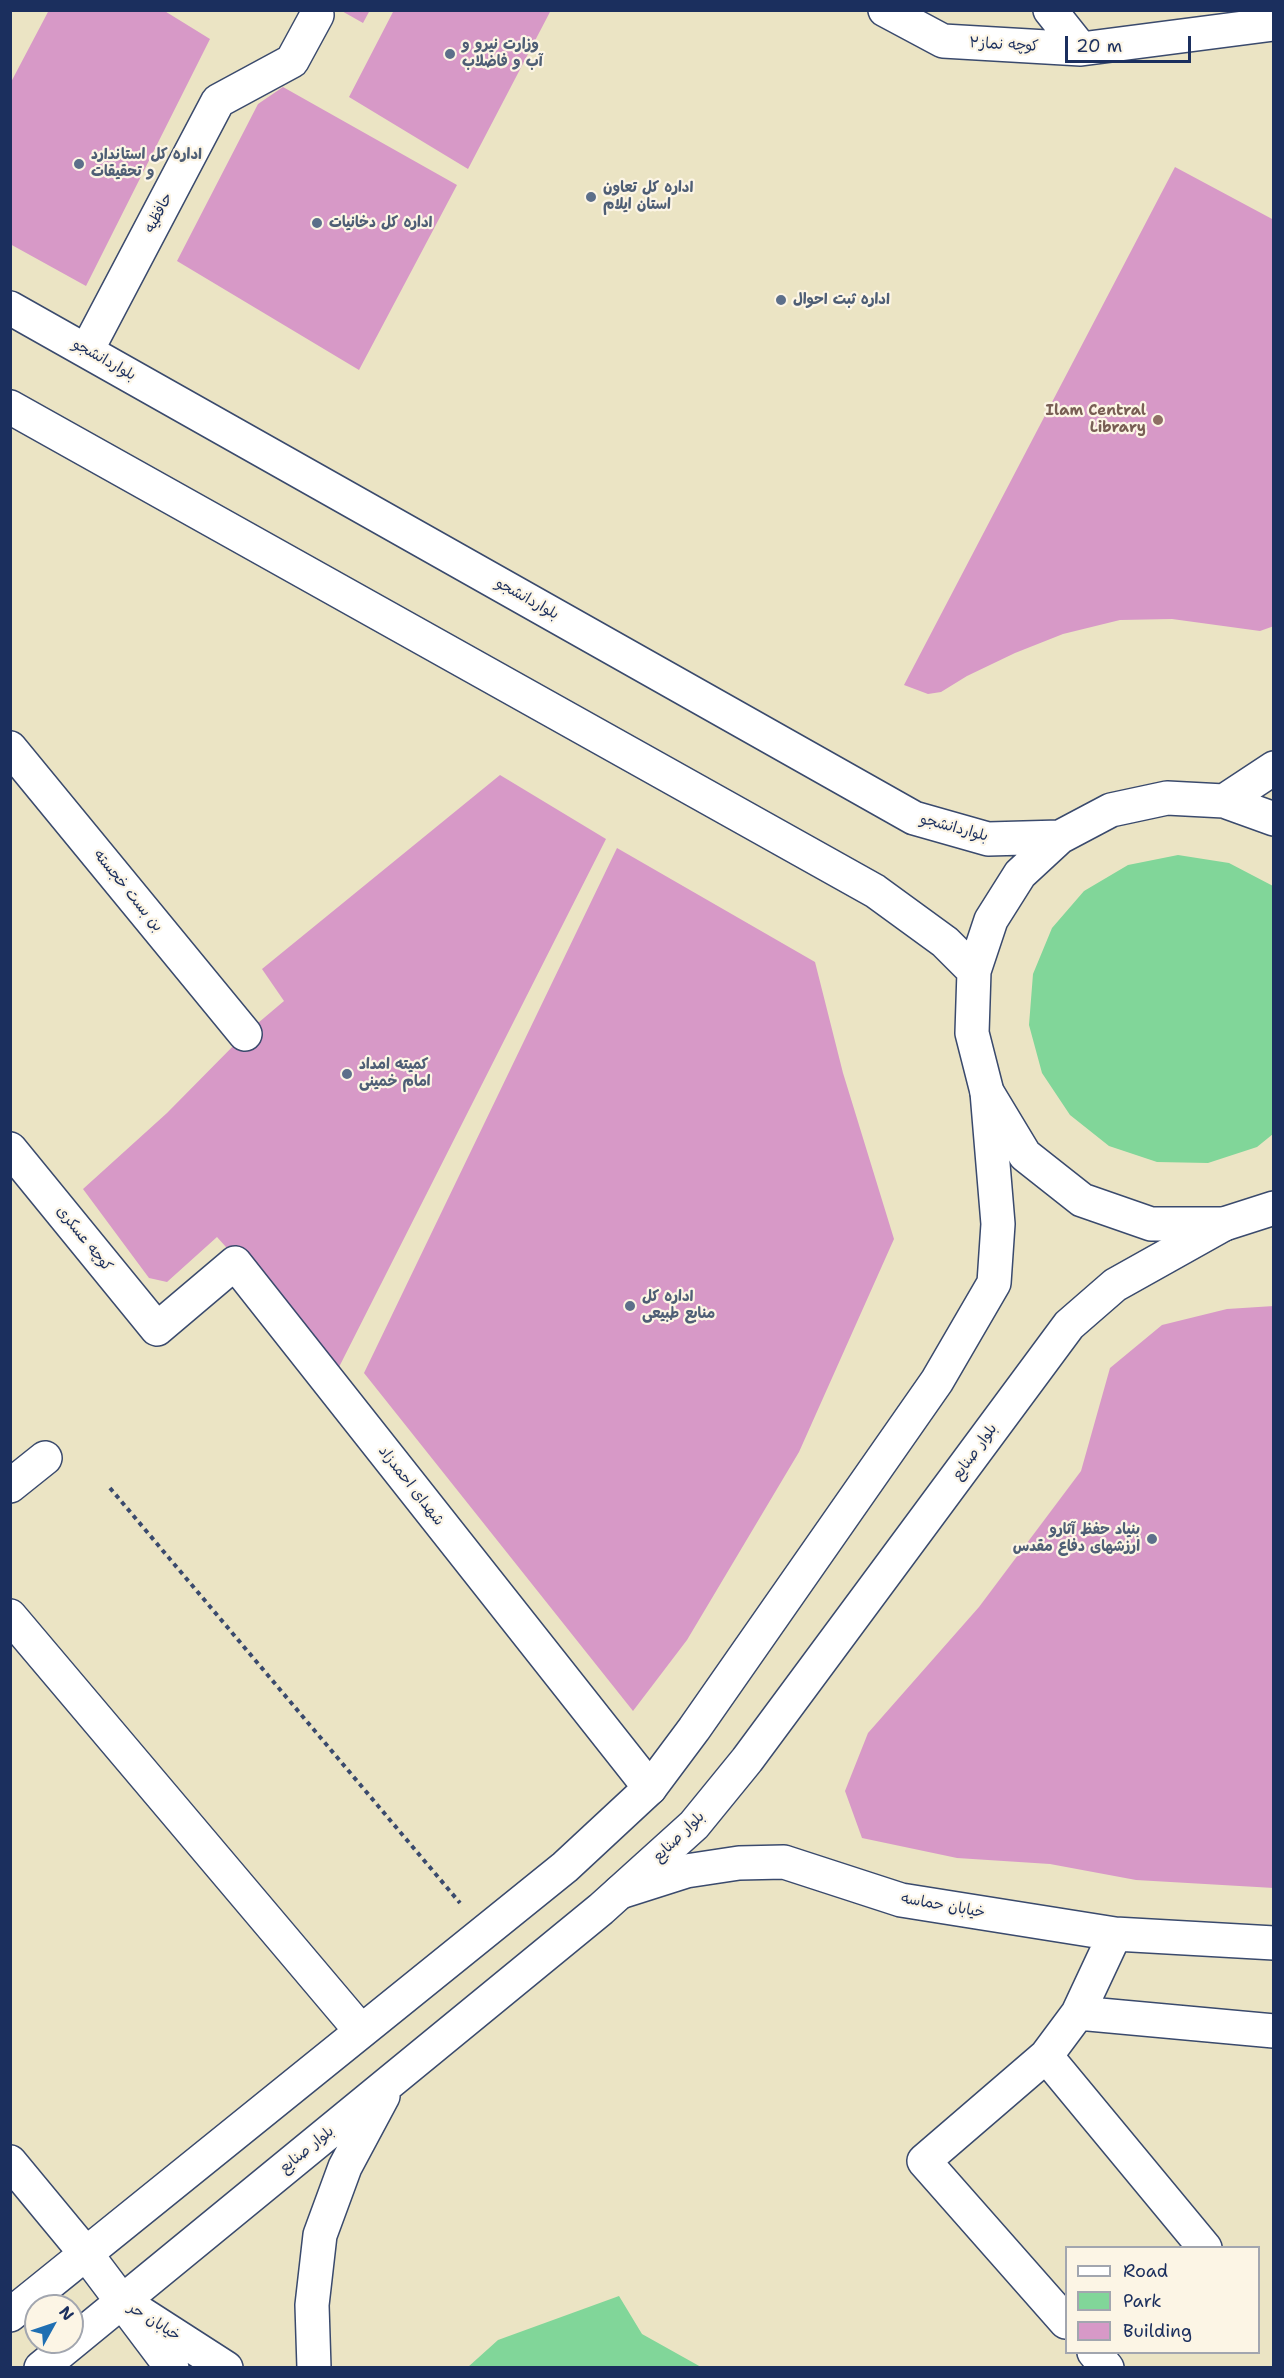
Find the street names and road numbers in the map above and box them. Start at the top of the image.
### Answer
street label: کوچه نماز۲ [969,34,1039,56]
street label: حافظیه [141,190,177,236]
street label: بلواردانشجو [69,335,139,385]
street label: بلواردانشجو [492,574,562,624]
street label: بلواردانشجو [918,810,990,846]
street label: بن بست خجسته [89,846,167,936]
street label: کوچه عسکری [52,1203,116,1275]
street label: بلوار صنایع [949,1420,1001,1484]
street label: شهدای احمدزاد [374,1443,448,1529]
street label: بلوار صنایع [649,1808,709,1866]
street label: خیابان حماسه [900,1890,986,1922]
street label: بلوار صنایع [276,2123,338,2177]
street label: خیابان حر [124,2299,184,2345]

